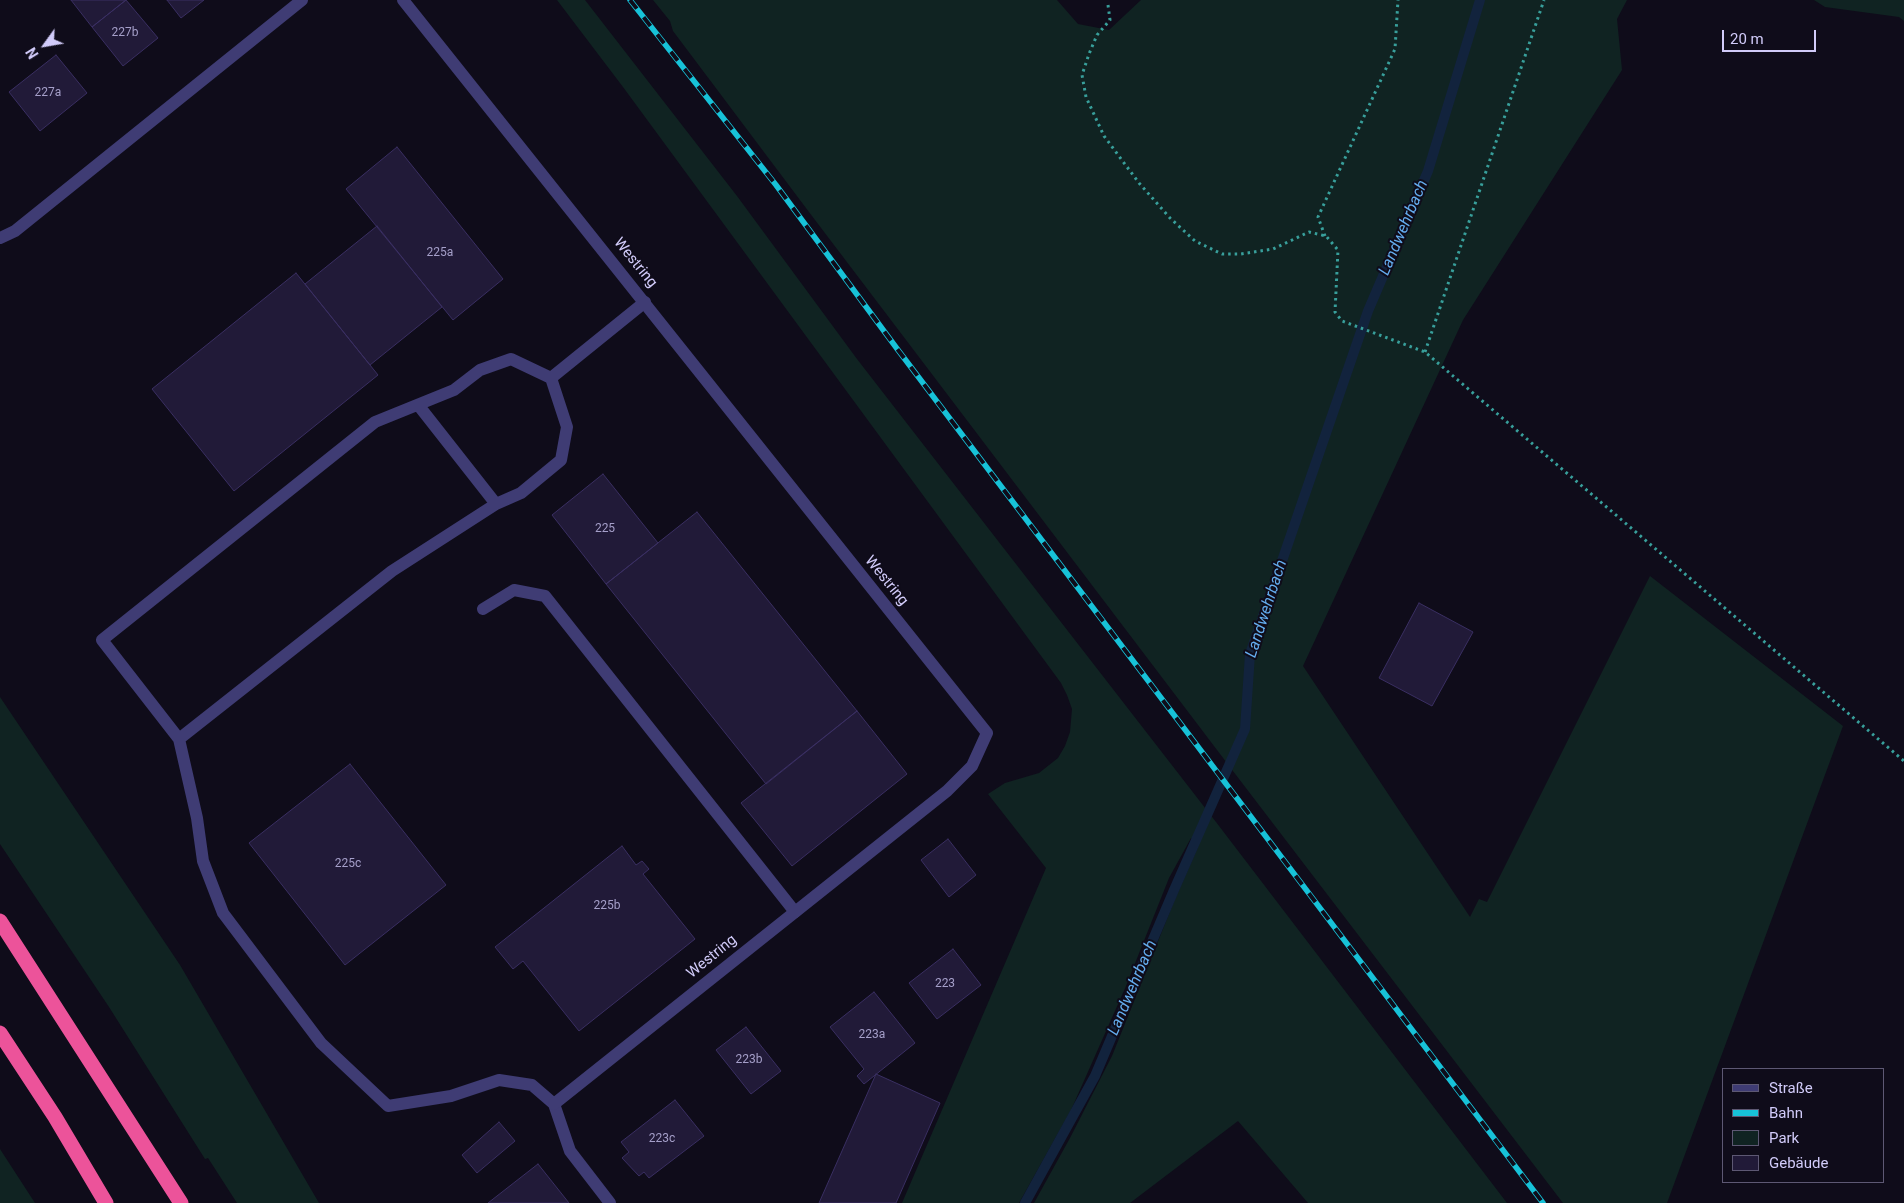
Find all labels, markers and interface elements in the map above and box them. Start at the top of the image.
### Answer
north arrow [20,20,70,70]
scale bar [1724,20,1818,52]
house number: 227b [112,26,138,40]
text: 20 m [1730,30,1764,48]
text: N [23,45,42,61]
house number: 227a [35,86,61,100]
water label: Landwehrbach [1375,177,1433,279]
street label: Westring [609,234,661,292]
house number: 225a [427,246,453,260]
house number: 225 [595,522,615,536]
street label: Westring [860,552,912,610]
water label: Landwehrbach [1242,558,1292,660]
house number: 225c [335,857,361,871]
house number: 225b [594,899,620,913]
street label: Westring [683,931,741,983]
water label: Landwehrbach [1104,937,1162,1039]
house number: 223 [935,977,955,991]
house number: 223a [859,1028,885,1042]
house number: 223b [736,1053,762,1067]
legend [1722,1068,1884,1183]
text: Straße [1769,1079,1813,1097]
text: Bahn [1769,1104,1803,1122]
text: Park [1769,1129,1799,1147]
house number: 223c [649,1132,675,1146]
text: Gebäude [1769,1154,1828,1172]

